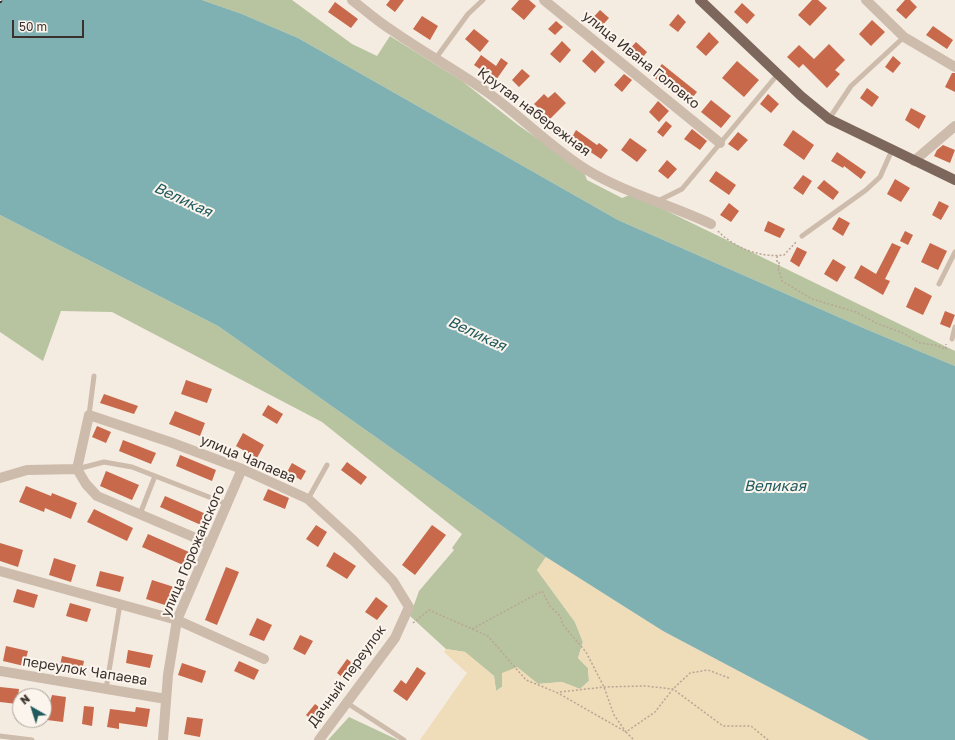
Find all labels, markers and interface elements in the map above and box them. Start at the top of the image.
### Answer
street label: улица Ивана Головко [579,7,703,113]
scale bar [14,12,86,38]
text: 50 m [19,19,47,34]
street label: Крутая набережная [474,64,594,160]
water label: Великая [151,179,215,221]
water label: Великая [445,313,509,355]
street label: улица Чапаева [198,431,298,487]
water label: Великая [744,477,806,495]
street label: улица Горожанского [158,482,228,620]
street label: Дачный переулок [304,622,390,730]
street label: переулок Чапаева [21,653,149,689]
north arrow [12,688,52,728]
text: N [17,691,32,707]

